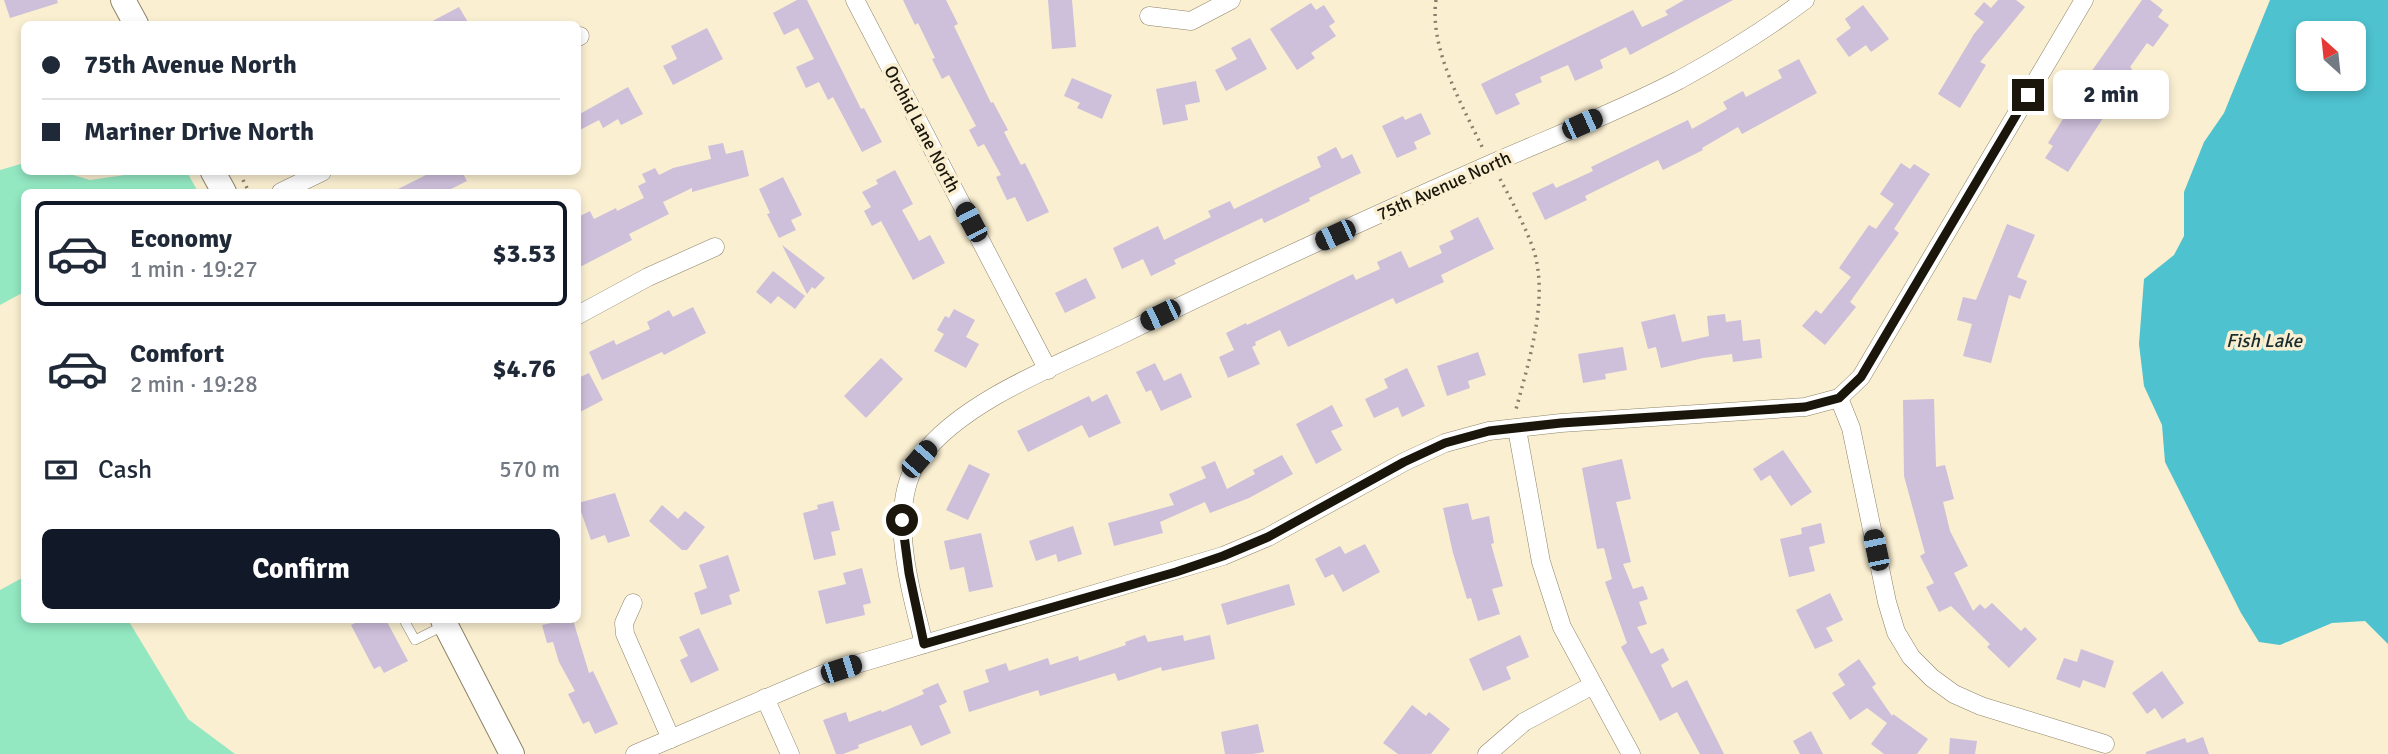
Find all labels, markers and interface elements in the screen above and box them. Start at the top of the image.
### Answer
north arrow [2296,21,2366,91]
map controls [2296,21,2366,91]
text: 75th Avenue North [84,49,297,81]
street label: Orchid Lane North [879,62,965,196]
callout: 2 min [2052,70,2168,119]
route end [2012,79,2044,111]
text: 2 min [2083,80,2139,109]
car [1559,106,1606,142]
text: Mariner Drive North [84,116,314,148]
street label: 75th Avenue North [1374,147,1514,225]
car [952,199,991,245]
car [1312,217,1359,253]
icon: car [46,222,109,285]
text: Economy [130,223,232,255]
text: $3.53 [492,238,556,270]
text: 1 min · 19:27 [130,255,258,284]
car [1137,296,1184,334]
water label: Fish Lake [2226,329,2303,353]
icon: car [46,337,109,400]
text: Comfort [130,338,224,370]
text: $4.76 [492,353,556,385]
text: 2 min · 19:28 [130,370,258,399]
car [898,436,941,482]
icon: cash [42,451,80,489]
text: Cash [98,454,152,486]
text: 570 m [499,455,560,484]
route start [886,504,918,536]
car [1862,527,1891,573]
button: Confirm [42,529,560,609]
car [818,653,865,685]

